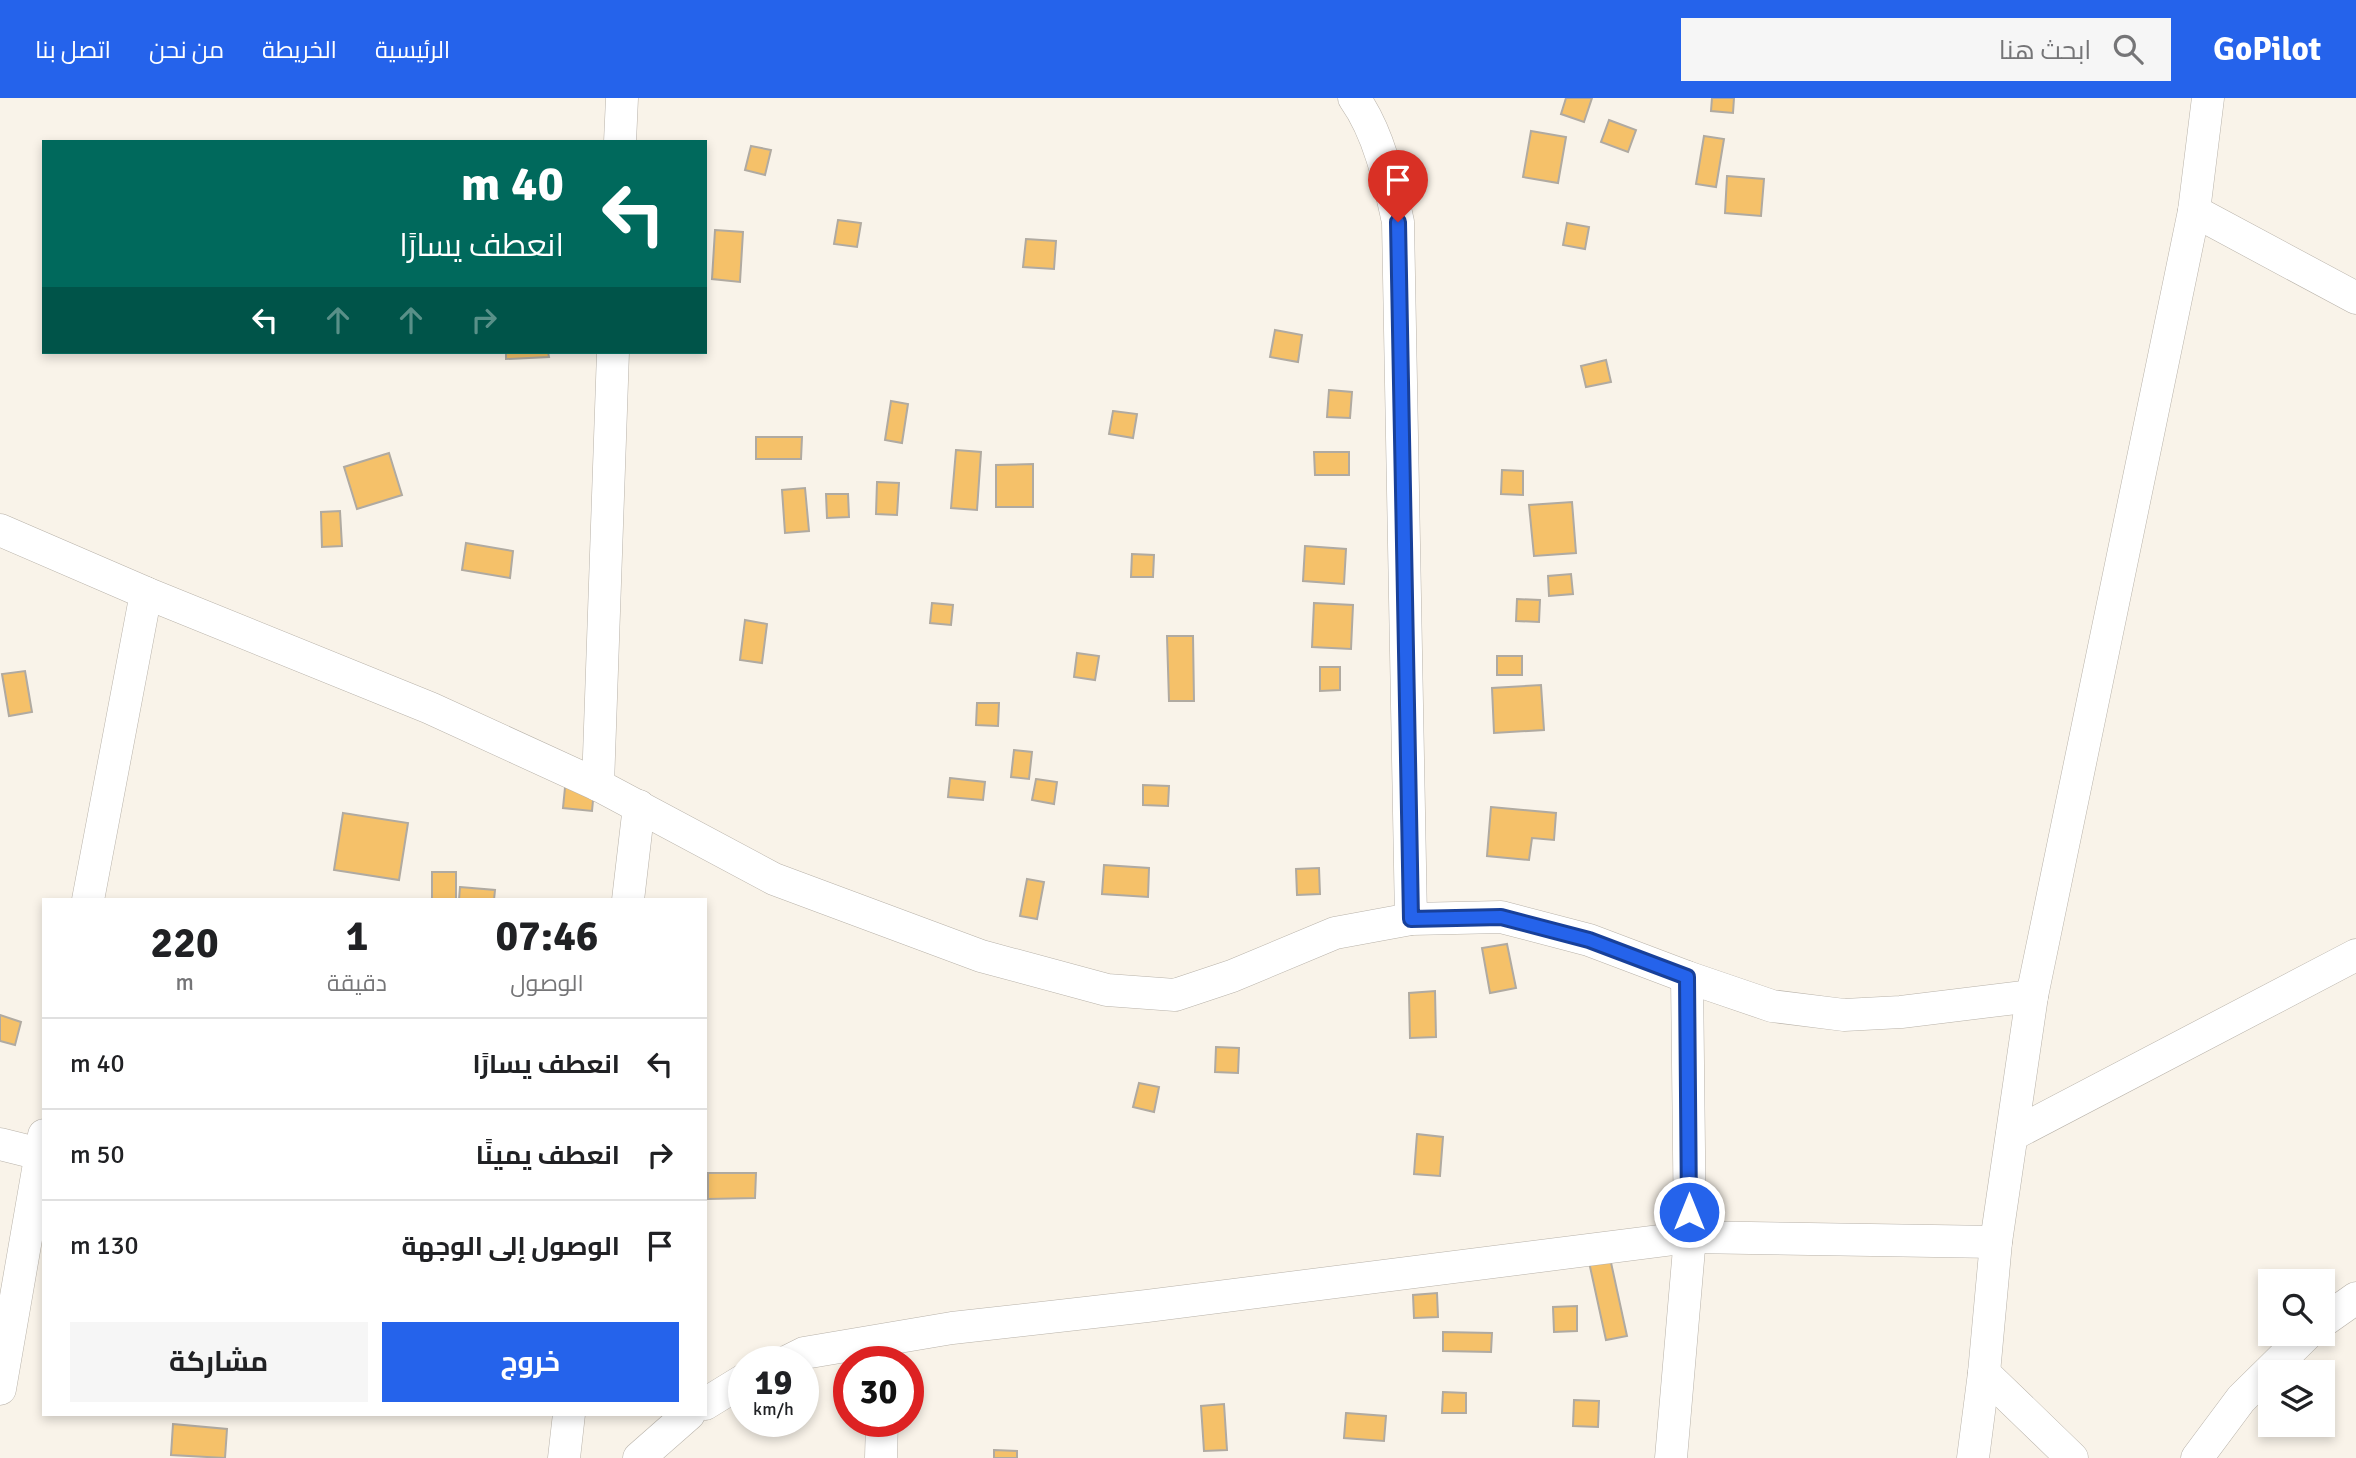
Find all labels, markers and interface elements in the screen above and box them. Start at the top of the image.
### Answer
search box [1681,18,2171,81]
text: GoPilot [2213,29,2321,70]
icon: search [2109,30,2147,68]
text: اتصل بنا [35,35,111,65]
text: من نحن [149,35,224,65]
text: الخريطة [262,35,337,65]
text: الرئيسية [375,35,450,65]
text: ابحث هنا [1999,35,2091,67]
pin [1368,150,1428,222]
text: 40 m [461,154,564,214]
icon: arrive [1379,161,1417,199]
icon: left [588,168,679,259]
text: انعطف يسارًا [399,226,564,265]
icon: left [246,301,284,339]
icon: ahead [319,301,357,339]
icon: ahead [392,301,430,339]
icon: right [465,301,503,339]
text: 1 [346,911,368,962]
text: 07:46 [495,911,599,962]
text: 220 [151,918,219,969]
text: m [175,968,194,997]
text: دقيقة [327,969,387,998]
text: الوصول [510,969,584,998]
icon: left [641,1045,679,1083]
text: 40 m [70,1048,125,1080]
text: انعطف يسارًا [472,1049,620,1081]
icon: right [641,1136,679,1174]
text: 50 m [70,1139,125,1171]
text: انعطف يمينًا [476,1140,620,1172]
position arrow [1652,1175,1726,1249]
icon: arrive [641,1227,679,1265]
text: 130 m [70,1230,139,1262]
text: الوصول إلى الوجهة [401,1231,620,1263]
map controls [2258,1269,2335,1437]
button: search [2258,1269,2335,1346]
button: مشاركة [70,1322,368,1402]
button: خروج [382,1322,679,1402]
speed limit sign: 30 [833,1346,924,1437]
button: layers [2258,1360,2335,1437]
text: 19 [755,1361,792,1404]
text: km/h [753,1398,794,1420]

